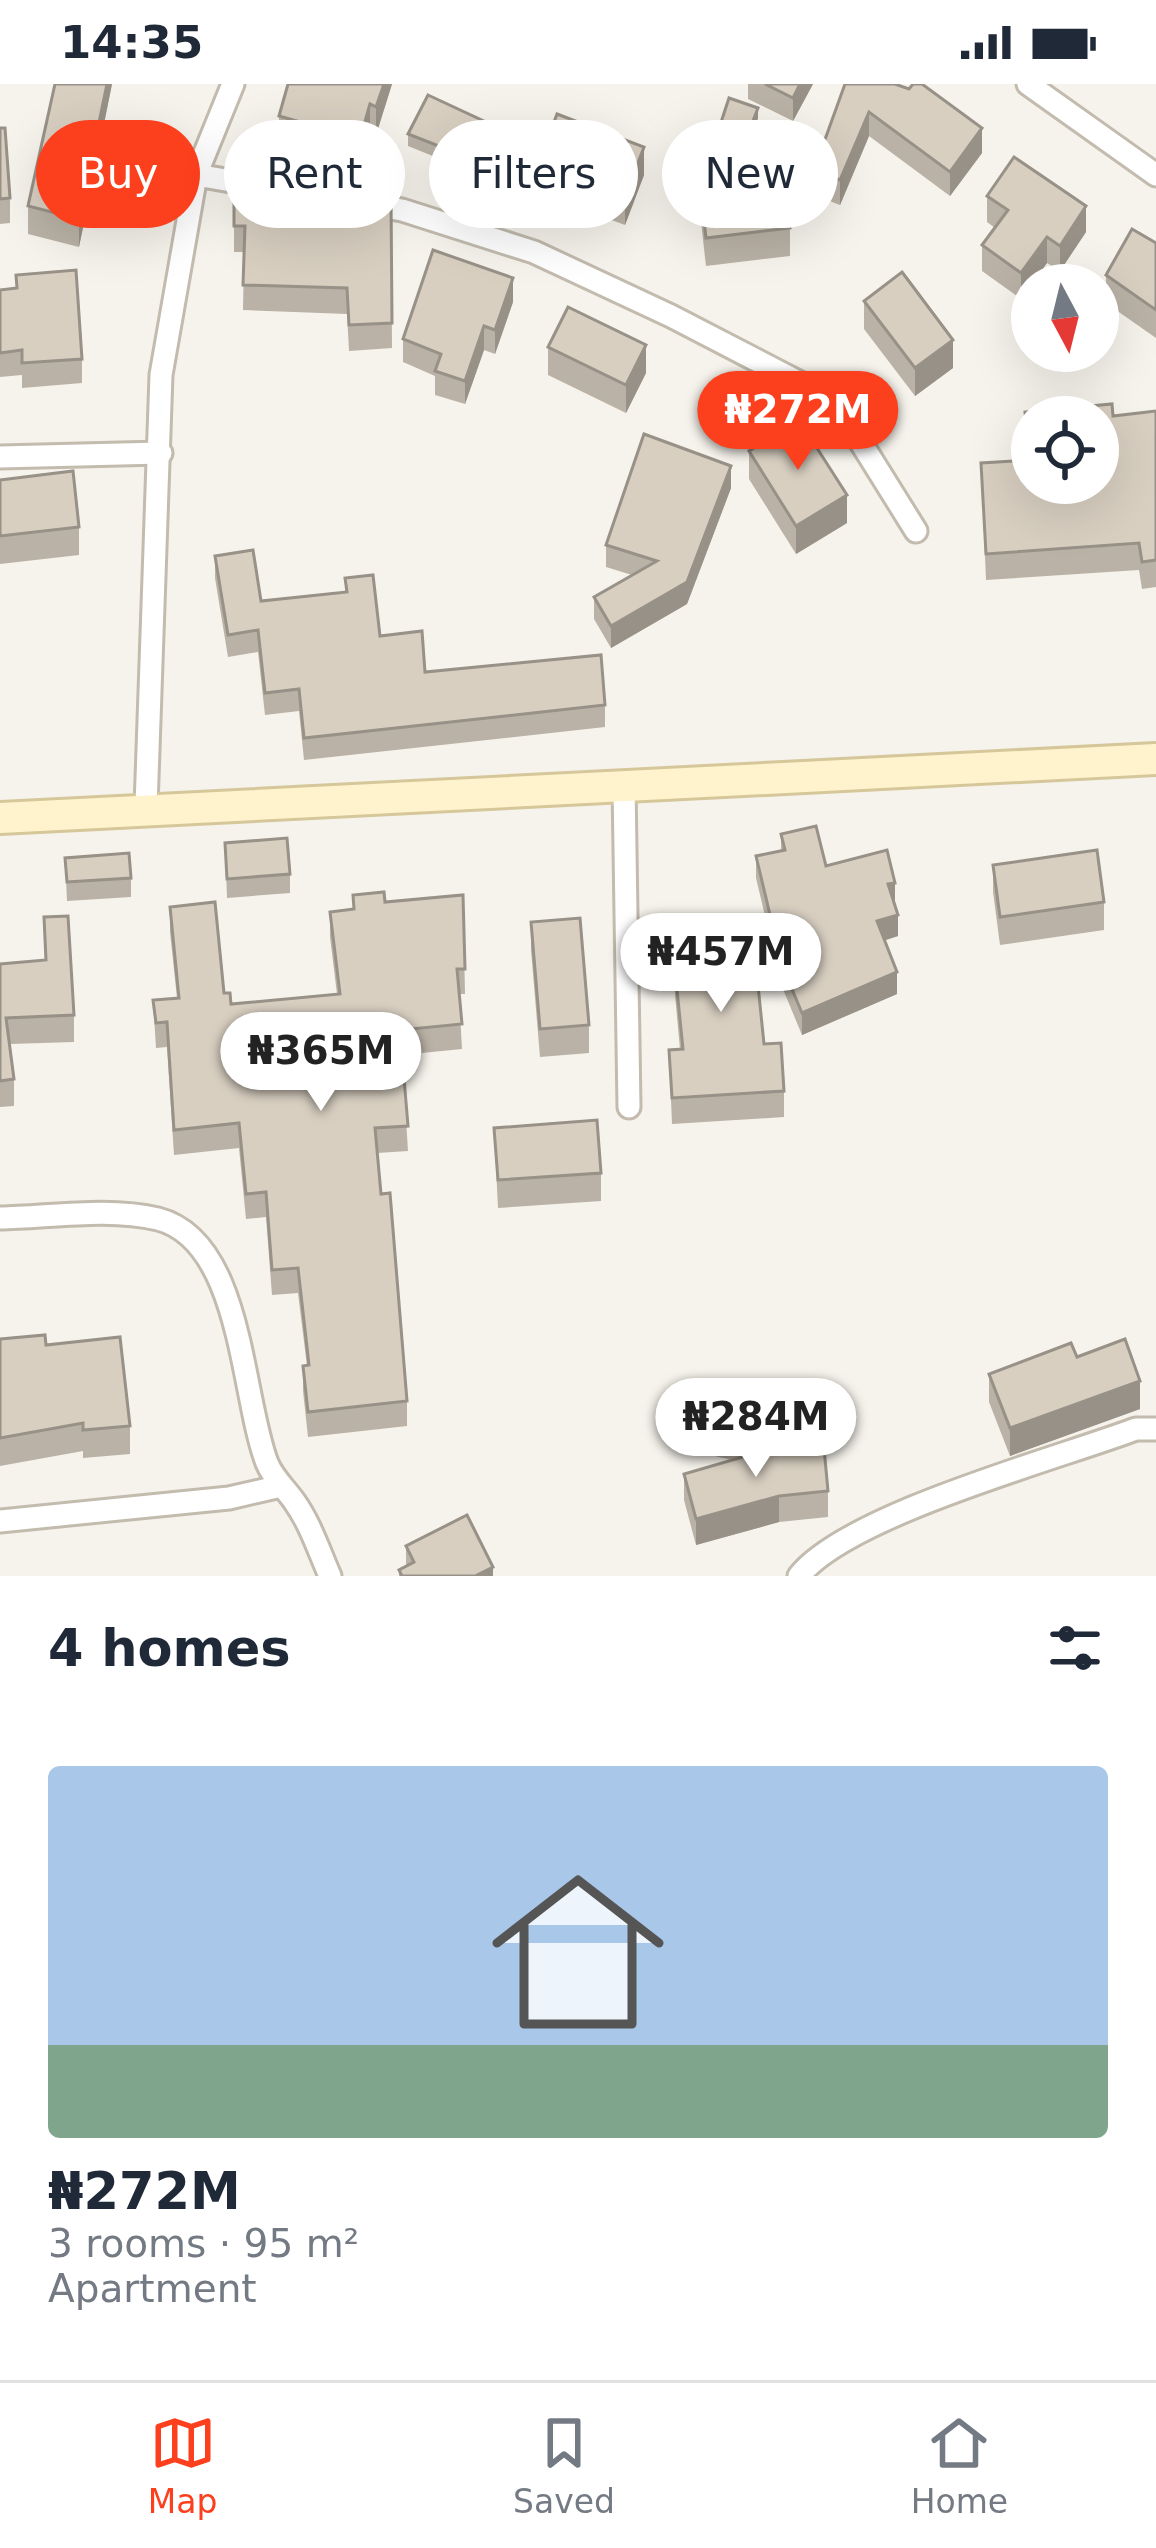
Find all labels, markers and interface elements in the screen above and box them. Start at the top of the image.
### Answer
text: 14:35 [60,16,203,69]
chip: Buy [36,120,200,228]
chip: Rent [224,120,405,228]
chip: Filters [429,120,638,228]
chip: New [662,120,838,228]
north arrow [1011,264,1119,372]
map controls [1011,264,1119,504]
pin: ₦272M [714,371,882,473]
text: ₦272M [724,387,872,432]
button: locate [1011,396,1119,504]
pin: ₦457M [637,913,805,1015]
text: ₦457M [647,929,795,974]
pin: ₦365M [237,1012,405,1114]
text: ₦365M [247,1028,395,1073]
pin: ₦284M [672,1378,840,1480]
text: ₦284M [682,1394,830,1439]
icon: filters [1042,1615,1108,1681]
text: 4 homes [48,1619,291,1678]
icon: home [470,1844,686,2060]
text: ₦272M [48,2162,241,2221]
text: 3 rooms · 95 m² [48,2221,359,2266]
text: Apartment [48,2266,257,2311]
tab: Map [148,2410,217,2521]
tab: Saved [513,2410,615,2521]
tab: Home [911,2410,1008,2521]

